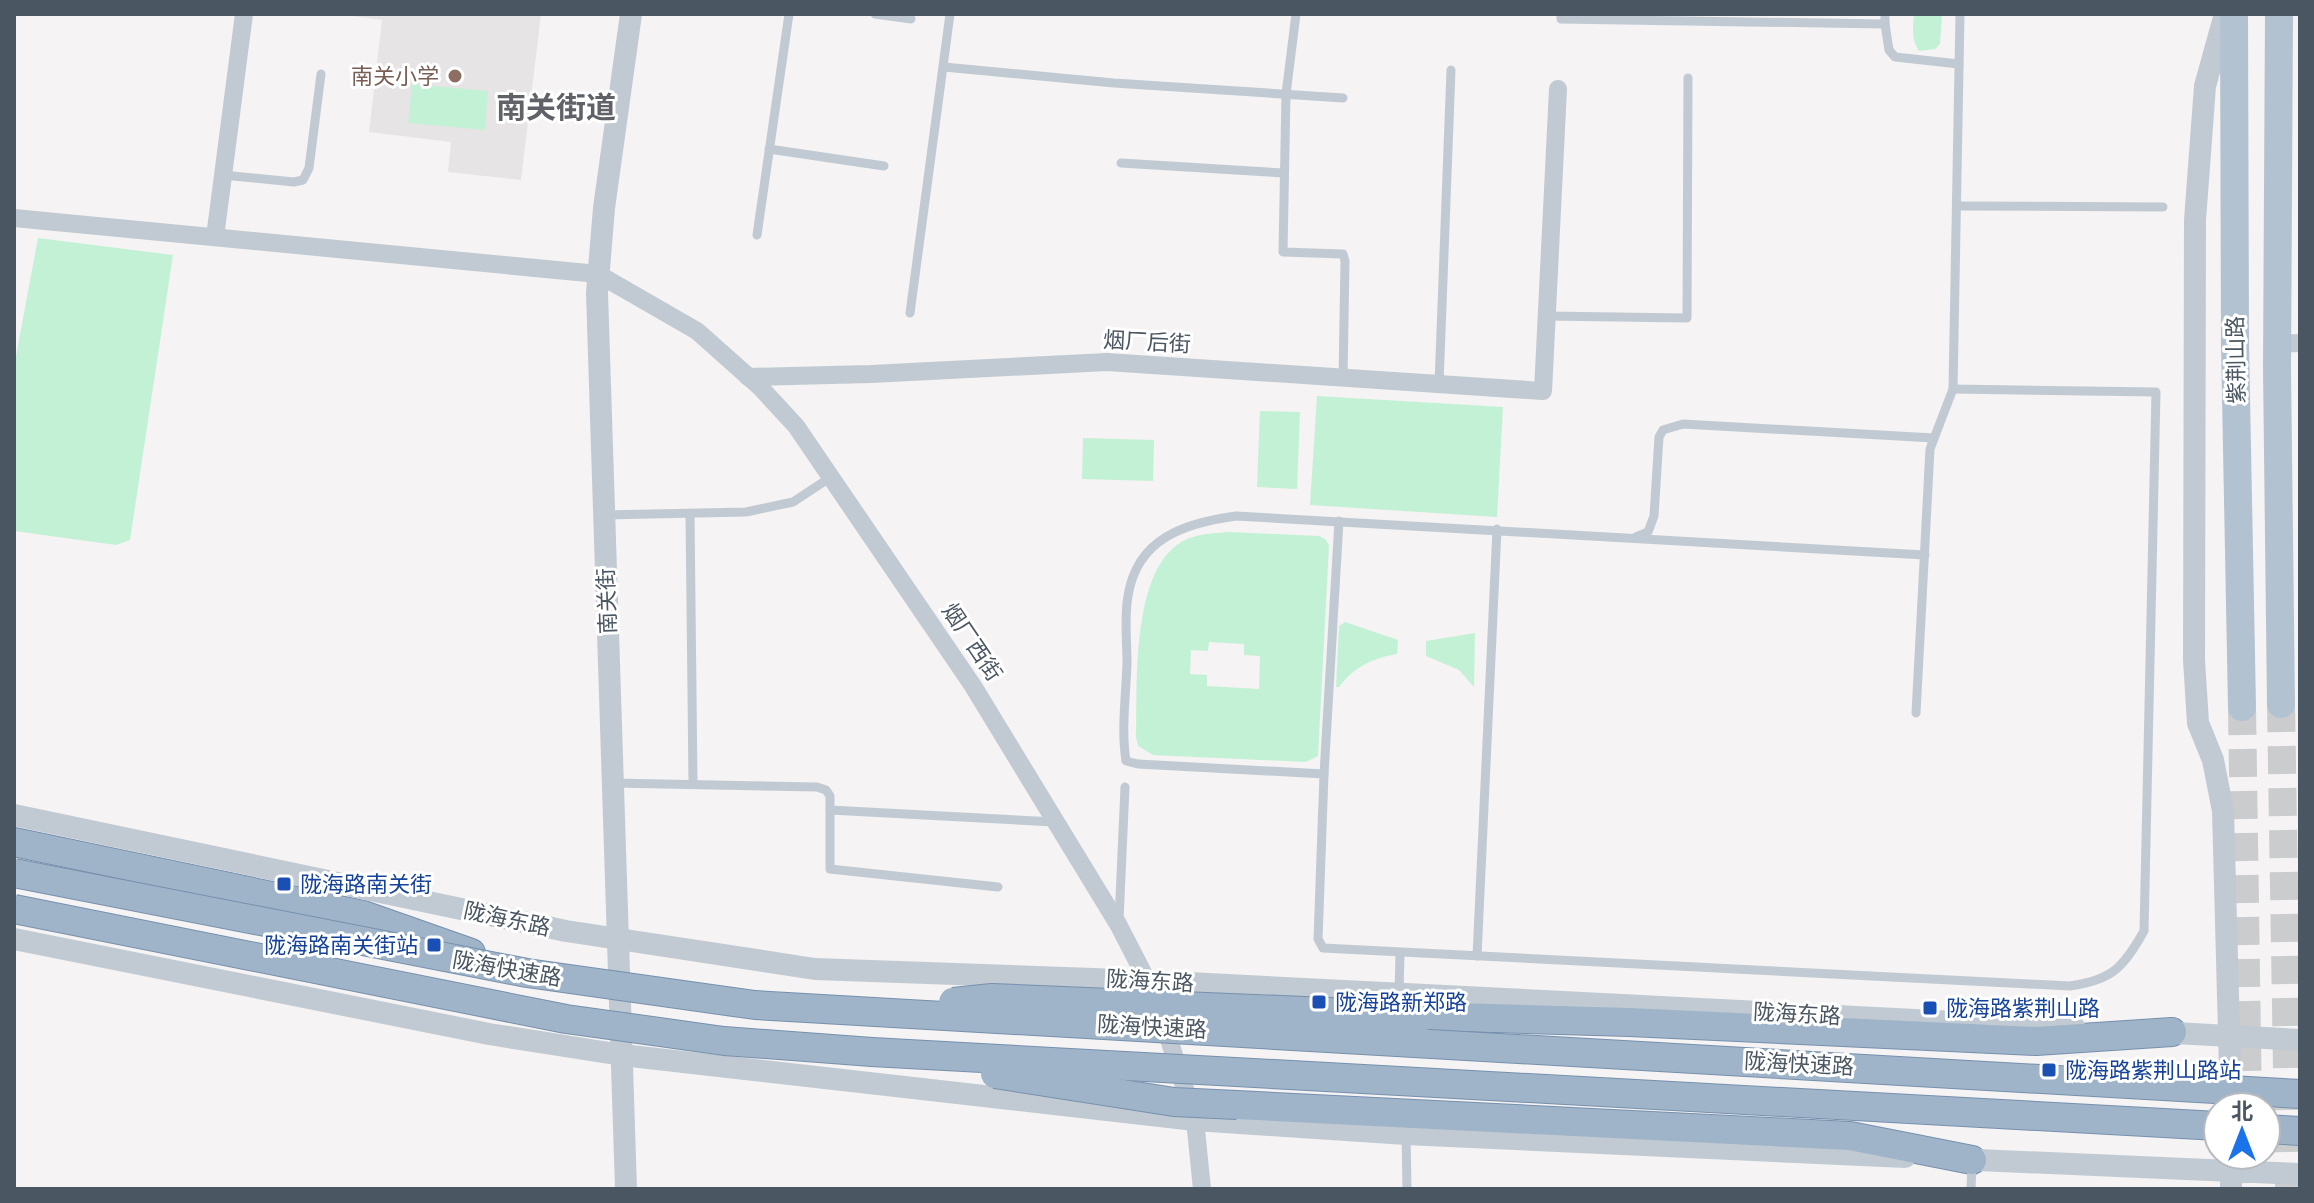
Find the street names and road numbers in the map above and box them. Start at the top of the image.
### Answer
street label: 紫荆山路 [2222,316,2250,404]
street label: 烟厂后街 [1102,326,1192,358]
street label: 南关街 [592,568,622,634]
street label: 烟厂西街 [936,598,1008,686]
street label: 陇海东路 [461,897,553,941]
street label: 陇海快速路 [450,946,564,992]
street label: 陇海东路 [1105,965,1195,997]
street label: 陇海东路 [1752,998,1842,1030]
street label: 陇海快速路 [1096,1011,1208,1043]
street label: 陇海快速路 [1743,1048,1855,1080]

